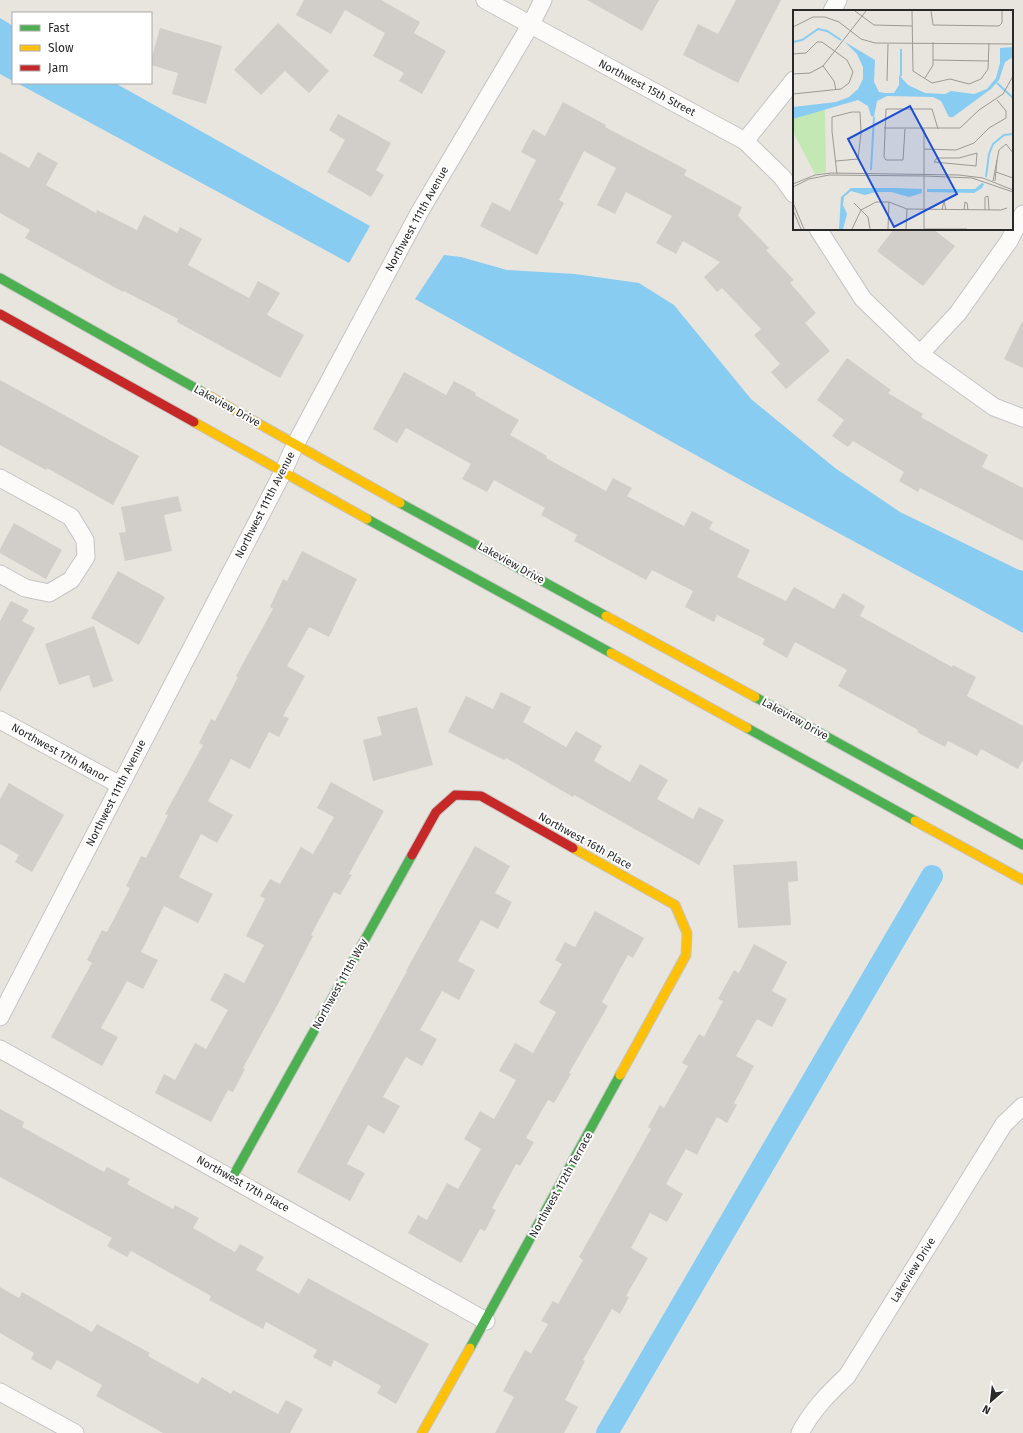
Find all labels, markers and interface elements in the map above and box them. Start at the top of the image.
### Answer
inset map [793,10,1013,230]
legend [12,12,152,84]
text: Fast [48,21,70,35]
text: Slow [48,41,74,55]
street label: Northwest 15th Street [596,57,698,119]
text: Jam [48,61,68,75]
street label: Northwest 111th Avenue [383,164,451,274]
street label: Lakeview Drive [192,382,262,430]
street label: Northwest 111th Avenue [232,449,298,561]
street label: Lakeview Drive [476,539,546,587]
street label: Lakeview Drive [760,695,830,743]
street label: Northwest 17th Manor [9,721,112,786]
street label: Northwest 111th Avenue [83,737,149,849]
street label: Northwest 16th Place [536,810,634,872]
street label: Northwest 111th Way [310,936,371,1032]
street label: Northwest 112th Terrace [527,1130,595,1240]
street label: Northwest 17th Place [194,1153,292,1215]
street label: Lakeview Drive [888,1235,938,1305]
north arrow [971,1381,1011,1421]
text: N [980,1402,993,1417]

